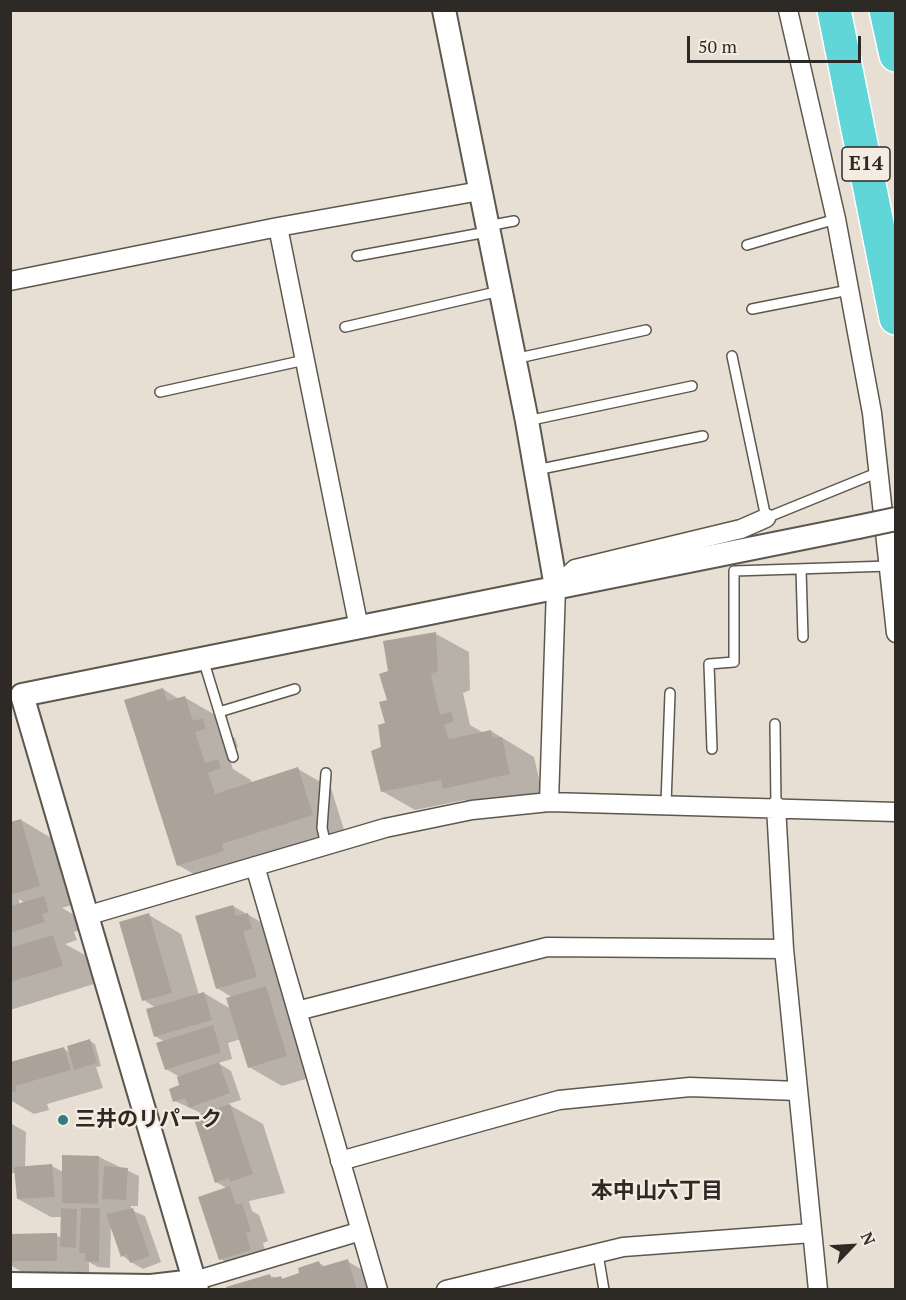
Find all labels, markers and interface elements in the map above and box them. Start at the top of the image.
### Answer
scale bar [690,24,864,62]
text: 50 m [698,34,737,58]
road number: E14 [842,147,890,181]
place label: 三井のリパーク [75,1107,222,1133]
marker: 三井のリパーク [56,1113,70,1127]
district label: 本中山六丁目 [591,1179,723,1205]
north arrow [822,1216,882,1276]
text: N [856,1228,881,1249]

